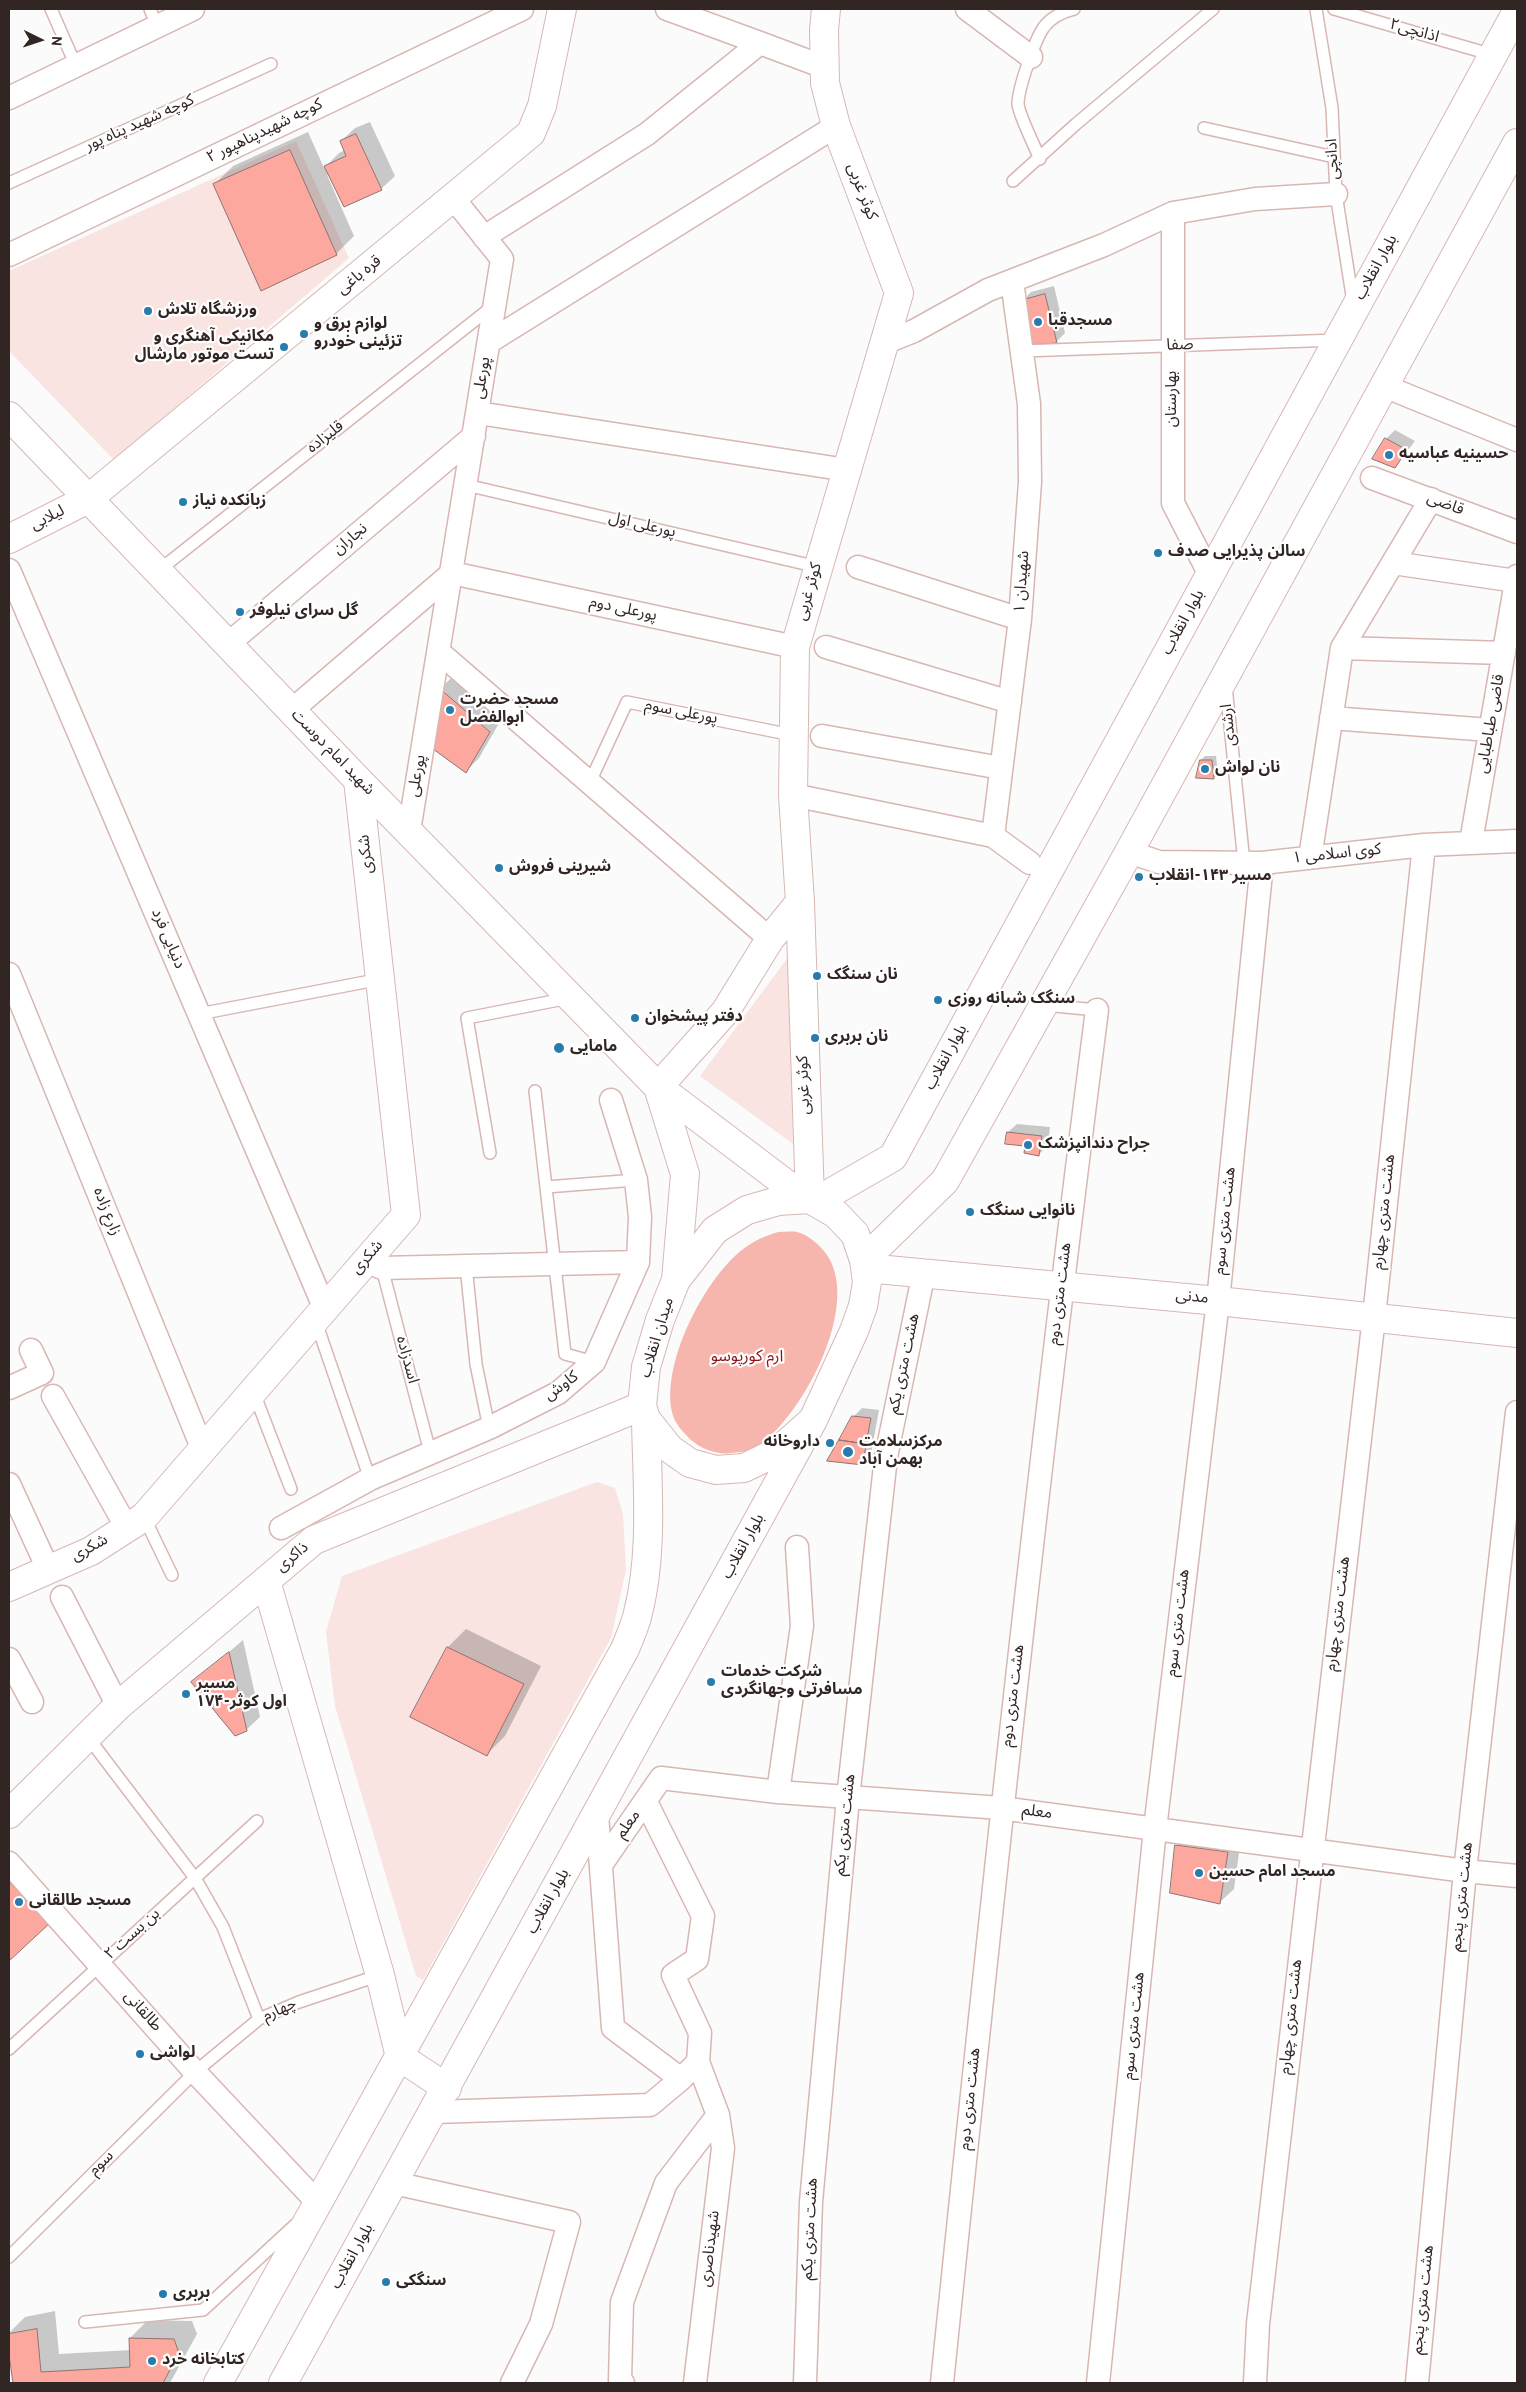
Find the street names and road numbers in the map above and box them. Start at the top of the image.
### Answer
street label: اذانچی۲ [1387,16,1441,48]
street label: کوچه شهید پناه پور [82,91,198,157]
street label: ۲ کوچه شهیدپناهپور [204,96,326,168]
street label: ادانچی [1323,138,1345,180]
street label: کوثر غربی [841,161,881,223]
street label: بلوار انقلاب [1351,232,1403,304]
street label: قره باغی [334,252,386,300]
street label: صفا [1166,336,1194,356]
street label: پورعلی [470,356,496,400]
street label: بهارستان [1163,371,1183,427]
street label: قلیزاده [304,418,348,458]
street label: قاضی [1424,489,1466,521]
street label: لیلابی [28,502,68,536]
street label: پورعلی اول [607,509,677,543]
street label: نجاران [330,520,372,560]
street label: شهیدان ۱ [1011,550,1035,614]
street label: کوثر غربی [793,561,827,623]
street label: بلوار انقلاب [1158,587,1210,659]
street label: پورعلی دوم [587,593,659,627]
street label: قاضی طباطبایی [1474,673,1510,775]
street label: پورعلی سوم [643,697,719,729]
street label: ارشدی [1218,703,1242,747]
street label: شهید امام دوست [286,706,378,800]
street label: پورعلی [405,753,431,799]
street label: شکری [355,834,379,874]
street label: کوی اسلامی ۱ [1292,841,1382,869]
street label: دنیایی فرد [146,906,188,972]
street label: بلوار انقلاب [921,1022,973,1094]
street label: کوثر غربی [794,1055,816,1115]
street label: هشت متری چهارم [1369,1153,1401,1271]
street label: هشت متری سوم [1211,1166,1241,1276]
street label: زارع زاده [88,1185,124,1239]
street label: شکری [348,1237,388,1279]
street label: هشت متری دوم [1045,1242,1077,1346]
street label: مدنی [1175,1287,1209,1309]
street label: میدان انقلاب [637,1296,679,1380]
street label: هشت متری یکم [885,1312,925,1416]
street label: اسدزاده [390,1334,422,1386]
street label: کاوش [541,1368,583,1406]
street label: بلوار انقلاب [718,1511,770,1583]
street label: شکری [68,1531,112,1567]
street label: ذاکری [273,1539,313,1577]
street label: هشت متری چهارم [1322,1555,1356,1673]
street label: هشت متری سوم [1163,1568,1195,1678]
street label: هشت متری دوم [998,1644,1030,1748]
street label: هشت متری یکم [831,1773,861,1877]
street label: معلم [1021,1801,1053,1825]
street label: معلم [612,1807,646,1843]
street label: هشت متری پنجم [1448,1841,1478,1953]
street label: بلوار انقلاب [523,1866,575,1938]
street label: بن بست ۲ [101,1905,165,1965]
street label: هشت متری چهارم [1276,1958,1308,2076]
street label: هشت متری سوم [1120,1971,1150,2081]
street label: طالقانی [119,1988,165,2036]
street label: چهارم [260,1995,300,2027]
street label: هشت متری دوم [956,2047,986,2151]
street label: سوم [85,2147,119,2181]
street label: هشت متری یکم [799,2177,823,2281]
street label: شهید‌ناصری [697,2210,725,2288]
street label: بلوار انقلاب [327,2221,379,2293]
street label: هشت متری پنجم [1409,2244,1439,2356]

